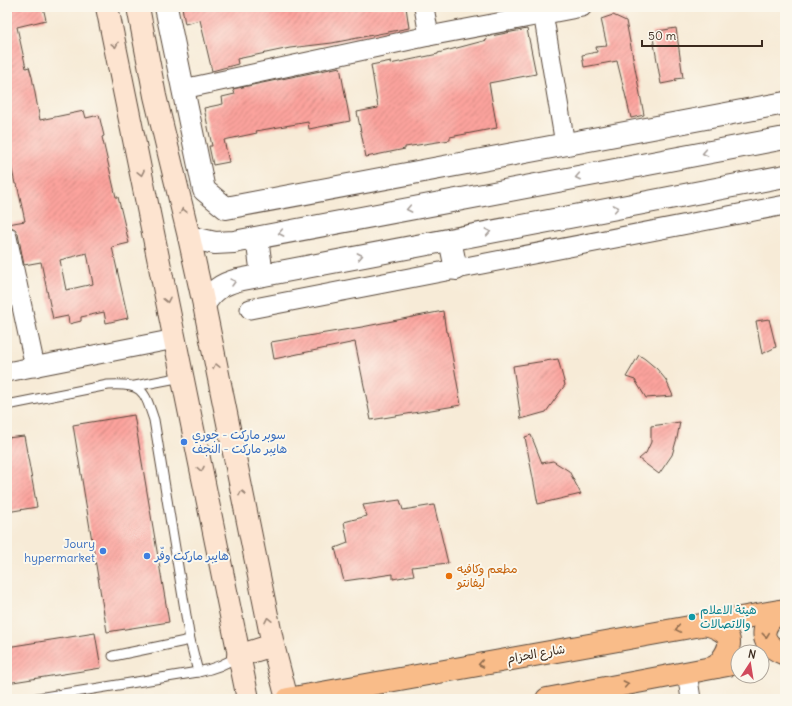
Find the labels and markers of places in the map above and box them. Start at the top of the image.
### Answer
place label: سوبر ماركت - جوري هايبر ماركت - النجف [192,427,288,457]
marker: سوبر ماركت - جوري هايبر ماركت - النجف [179,437,189,447]
place label: Joury hypermarket [24,536,95,565]
marker: Joury hypermarket [98,546,108,556]
place label: هايبر ماركت وفّر [154,546,229,564]
marker: هايبر ماركت وفّر [142,551,152,561]
place label: مطعم وكافيه ليفانتو [456,561,518,590]
marker: مطعم وكافيه ليفانتو [444,571,454,581]
place label: هيئة الاعلام والاتصالات [700,602,757,632]
marker: هيئة الاعلام والاتصالات [687,612,697,622]

